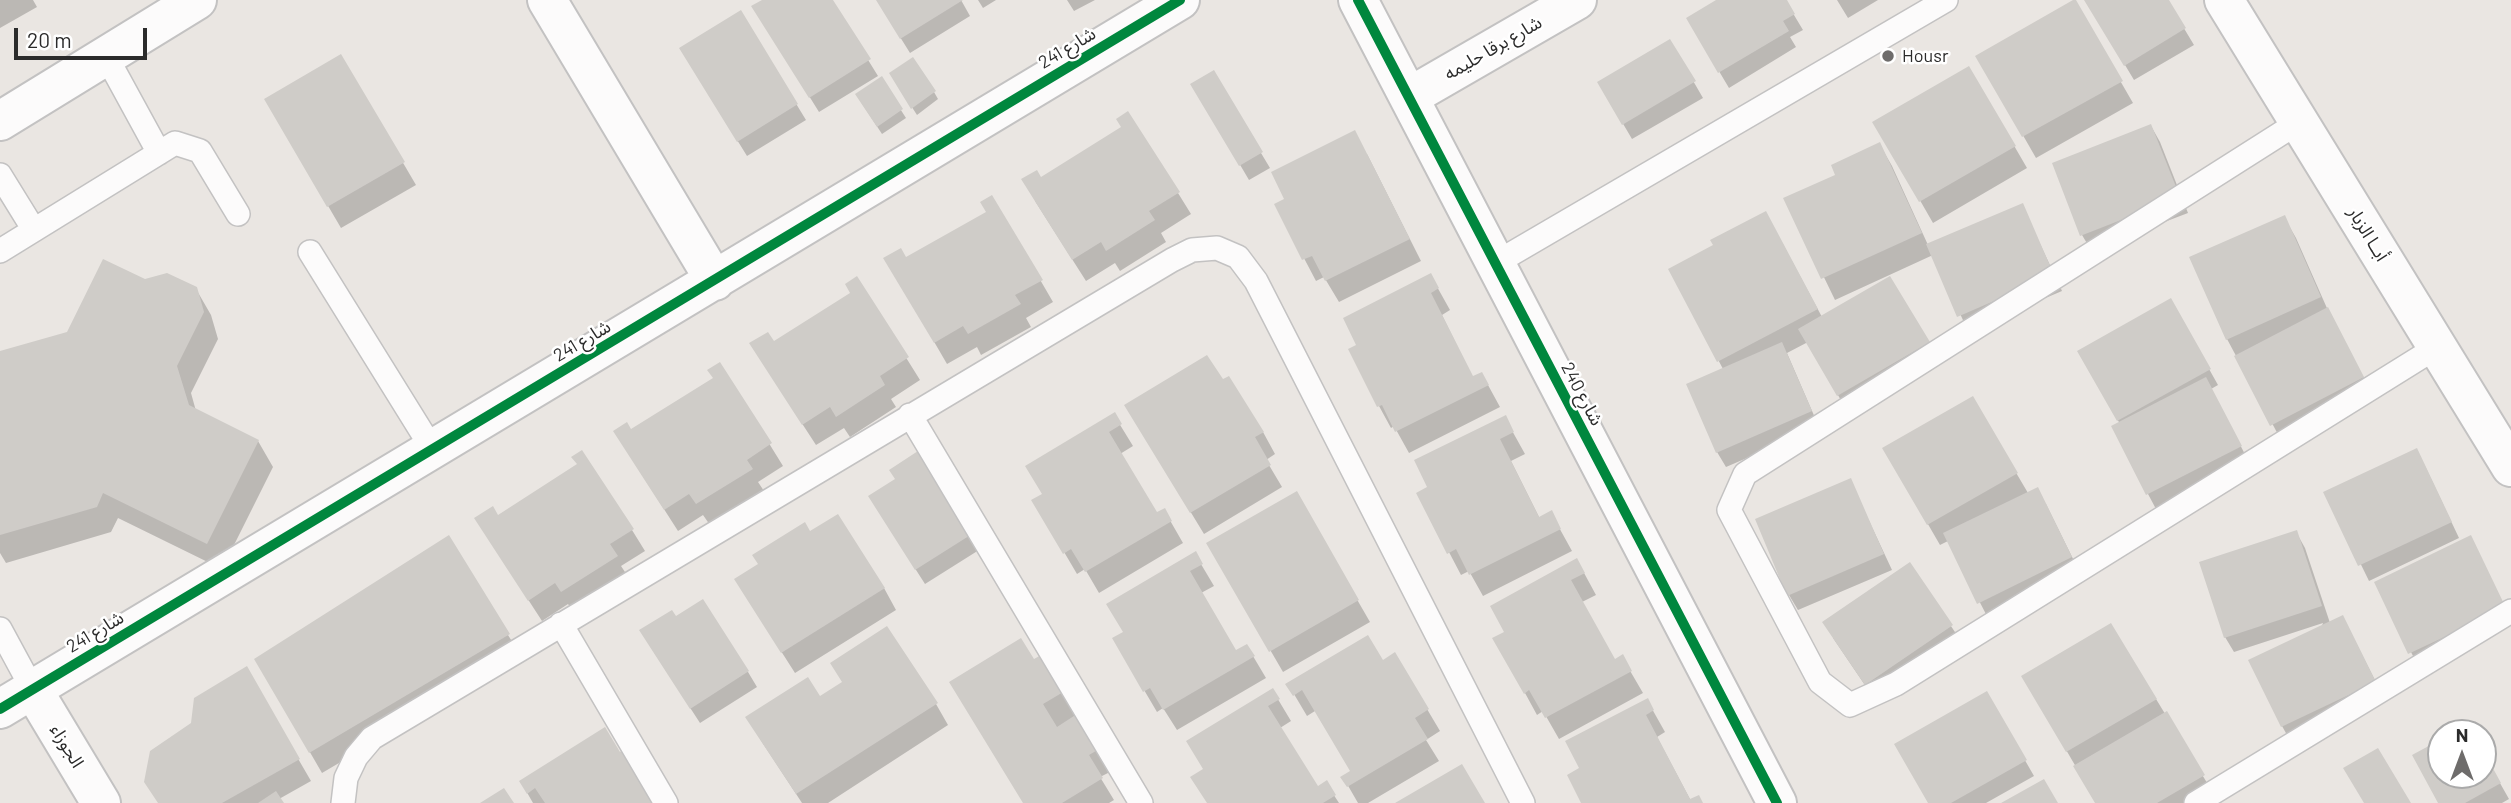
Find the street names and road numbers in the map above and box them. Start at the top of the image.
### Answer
street label: شارع برقا حليمه [1440,11,1546,85]
street label: شارع 241 [1034,23,1100,73]
street label: أبــا الزبار [2343,203,2393,265]
street label: شارع 241 [549,316,615,366]
street label: شارع 240 [1556,359,1608,429]
street label: شارع 241 [62,607,128,657]
street label: الجوزاء [46,720,88,772]

